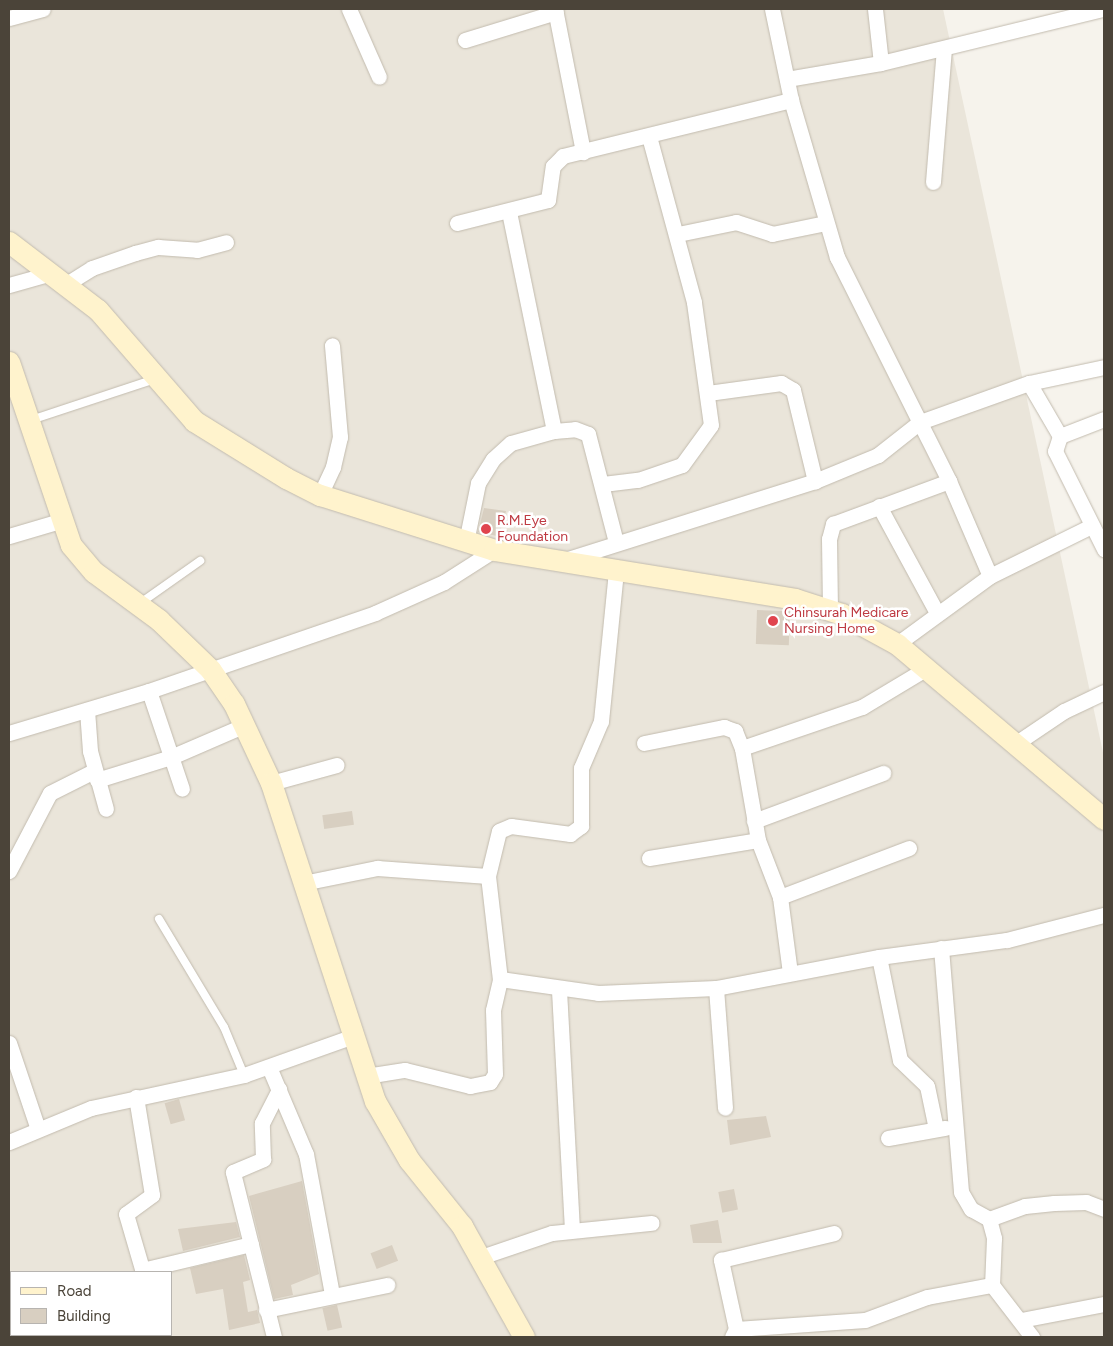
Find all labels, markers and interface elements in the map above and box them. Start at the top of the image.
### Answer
place label: R.M.Eye Foundation [497,513,568,546]
marker: R.M.Eye Foundation [479,522,493,536]
place label: Chinsurah Medicare Nursing Home [784,605,908,638]
marker: Chinsurah Medicare Nursing Home [766,614,780,628]
legend [10,1271,172,1336]
text: Road [57,1282,92,1300]
text: Building [57,1307,111,1325]

